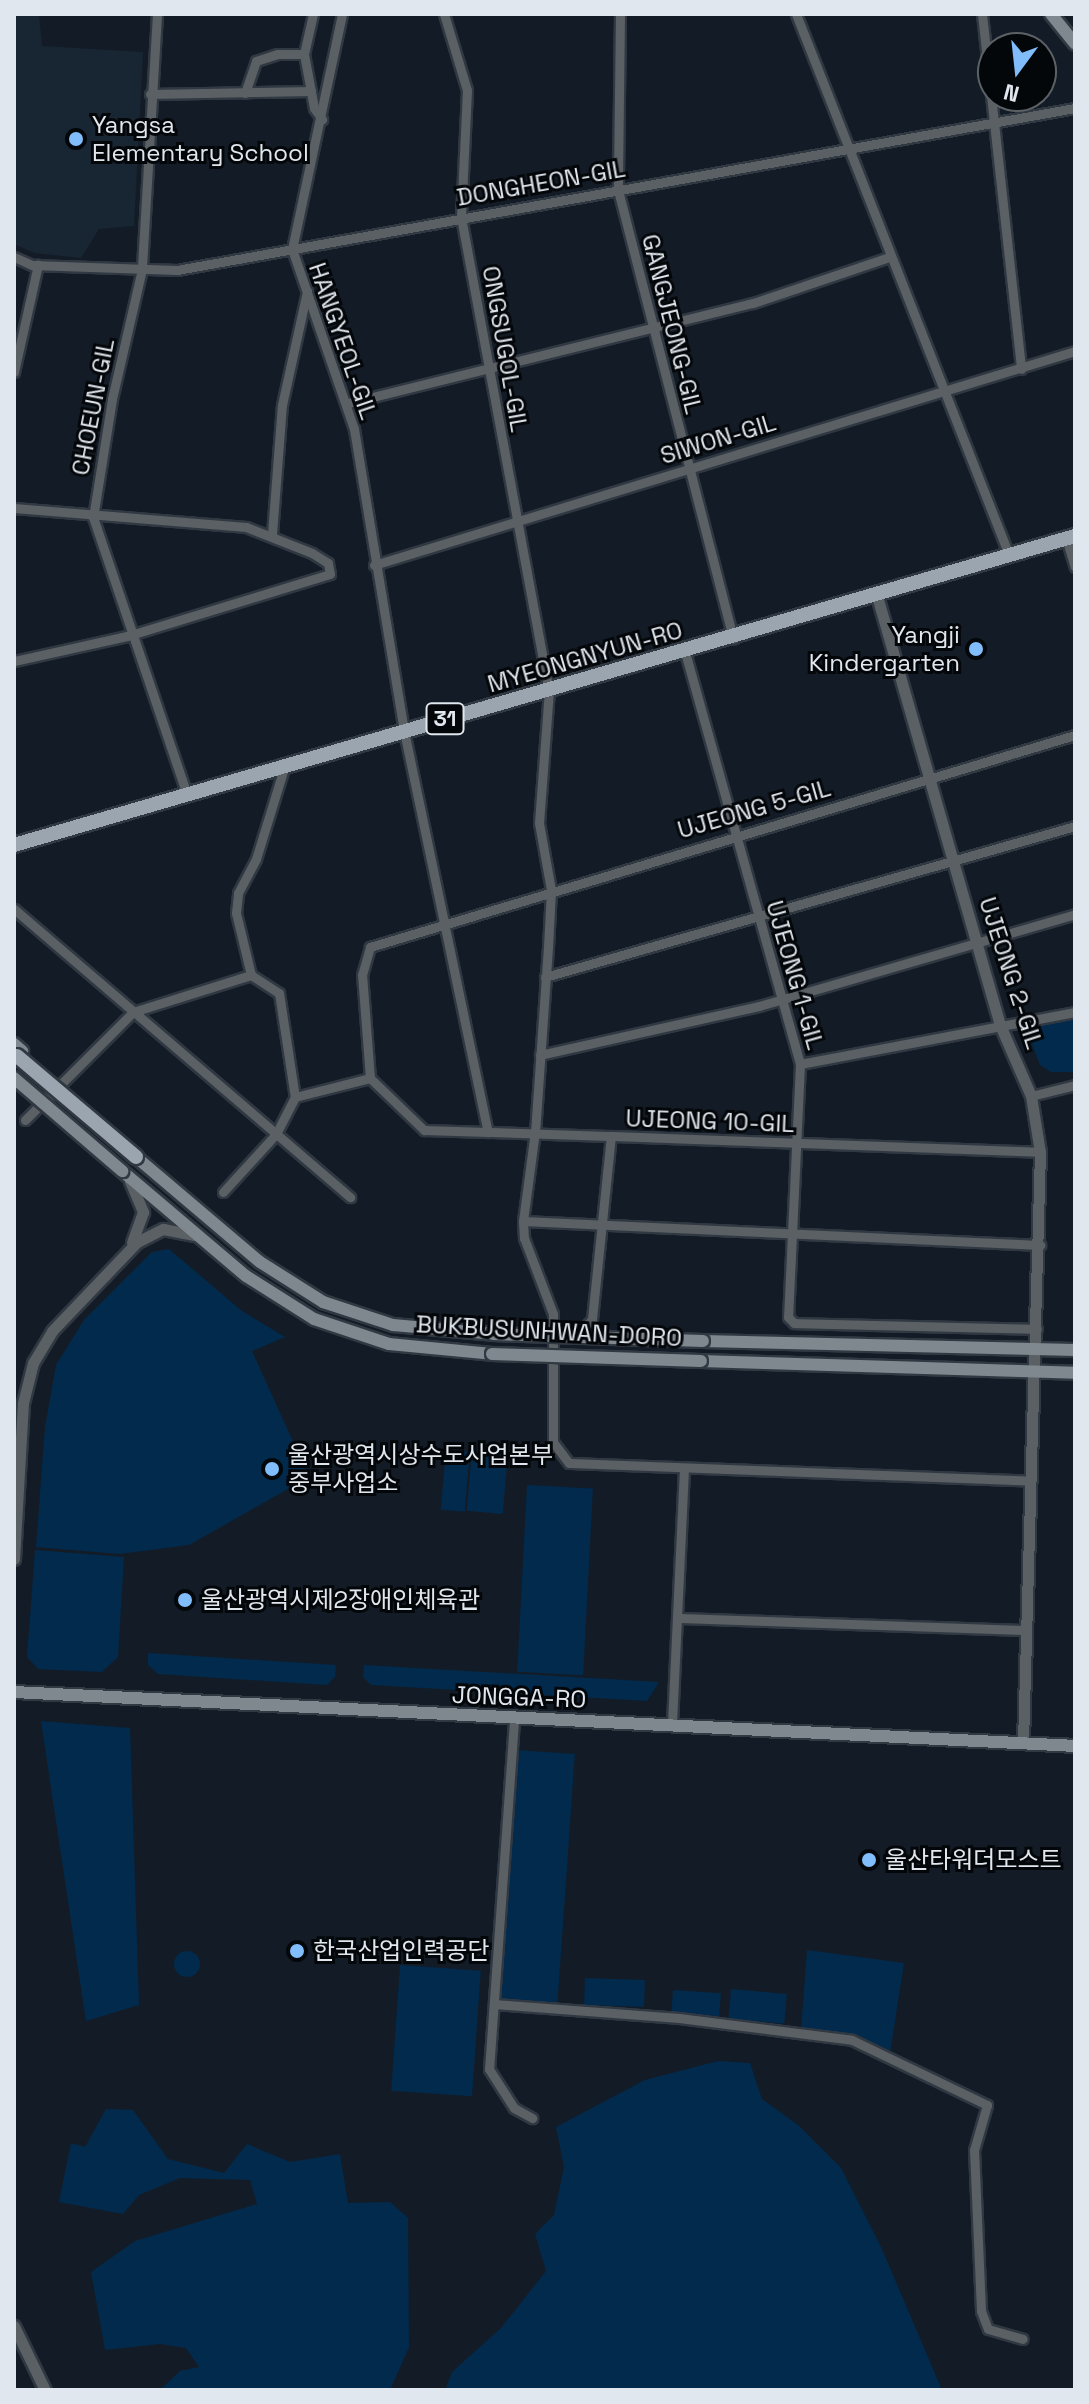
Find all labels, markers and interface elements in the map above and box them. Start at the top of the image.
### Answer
north arrow [977,32,1057,112]
text: N [1001,78,1022,109]
place label: Yangsa Elementary School [92,111,309,167]
marker: Yangsa Elementary School [67,130,85,148]
street label: DONGHEON-GIL [454,154,628,212]
street label: GANGJEONG-GIL [636,231,708,417]
street label: HANGYEOL-GIL [303,259,383,423]
street label: ONGSUGOL-GIL [476,264,534,434]
street label: CHOEUN-GIL [66,336,120,478]
street label: SIWON-GIL [657,408,779,470]
street label: MYEONGNYUN-RO [484,615,686,699]
place label: Yangji Kindergarten [809,621,960,677]
marker: Yangji Kindergarten [967,640,985,658]
road number: 31 [425,701,465,737]
street label: UJEONG 5-GIL [674,773,834,845]
street label: UJEONG 2-GIL [973,894,1049,1052]
street label: UJEONG 1-GIL [760,897,830,1053]
street label: UJEONG 10-GIL [625,1104,795,1138]
street label: BUKBUSUNHWAN-DORO [415,1310,683,1352]
place label: 울산광역시상수도사업본부 중부사업소 [288,1441,553,1497]
marker: 울산광역시상수도사업본부 중부사업소 [263,1460,281,1478]
place label: 울산광역시제2장애인체육관 [201,1586,480,1614]
marker: 울산광역시제2장애인체육관 [176,1591,194,1609]
street label: JONGGA-RO [451,1680,587,1714]
place label: 울산타워더모스트 [885,1846,1062,1874]
marker: 울산타워더모스트 [860,1851,878,1869]
place label: 한국산업인력공단 [313,1937,490,1965]
marker: 한국산업인력공단 [288,1942,306,1960]

